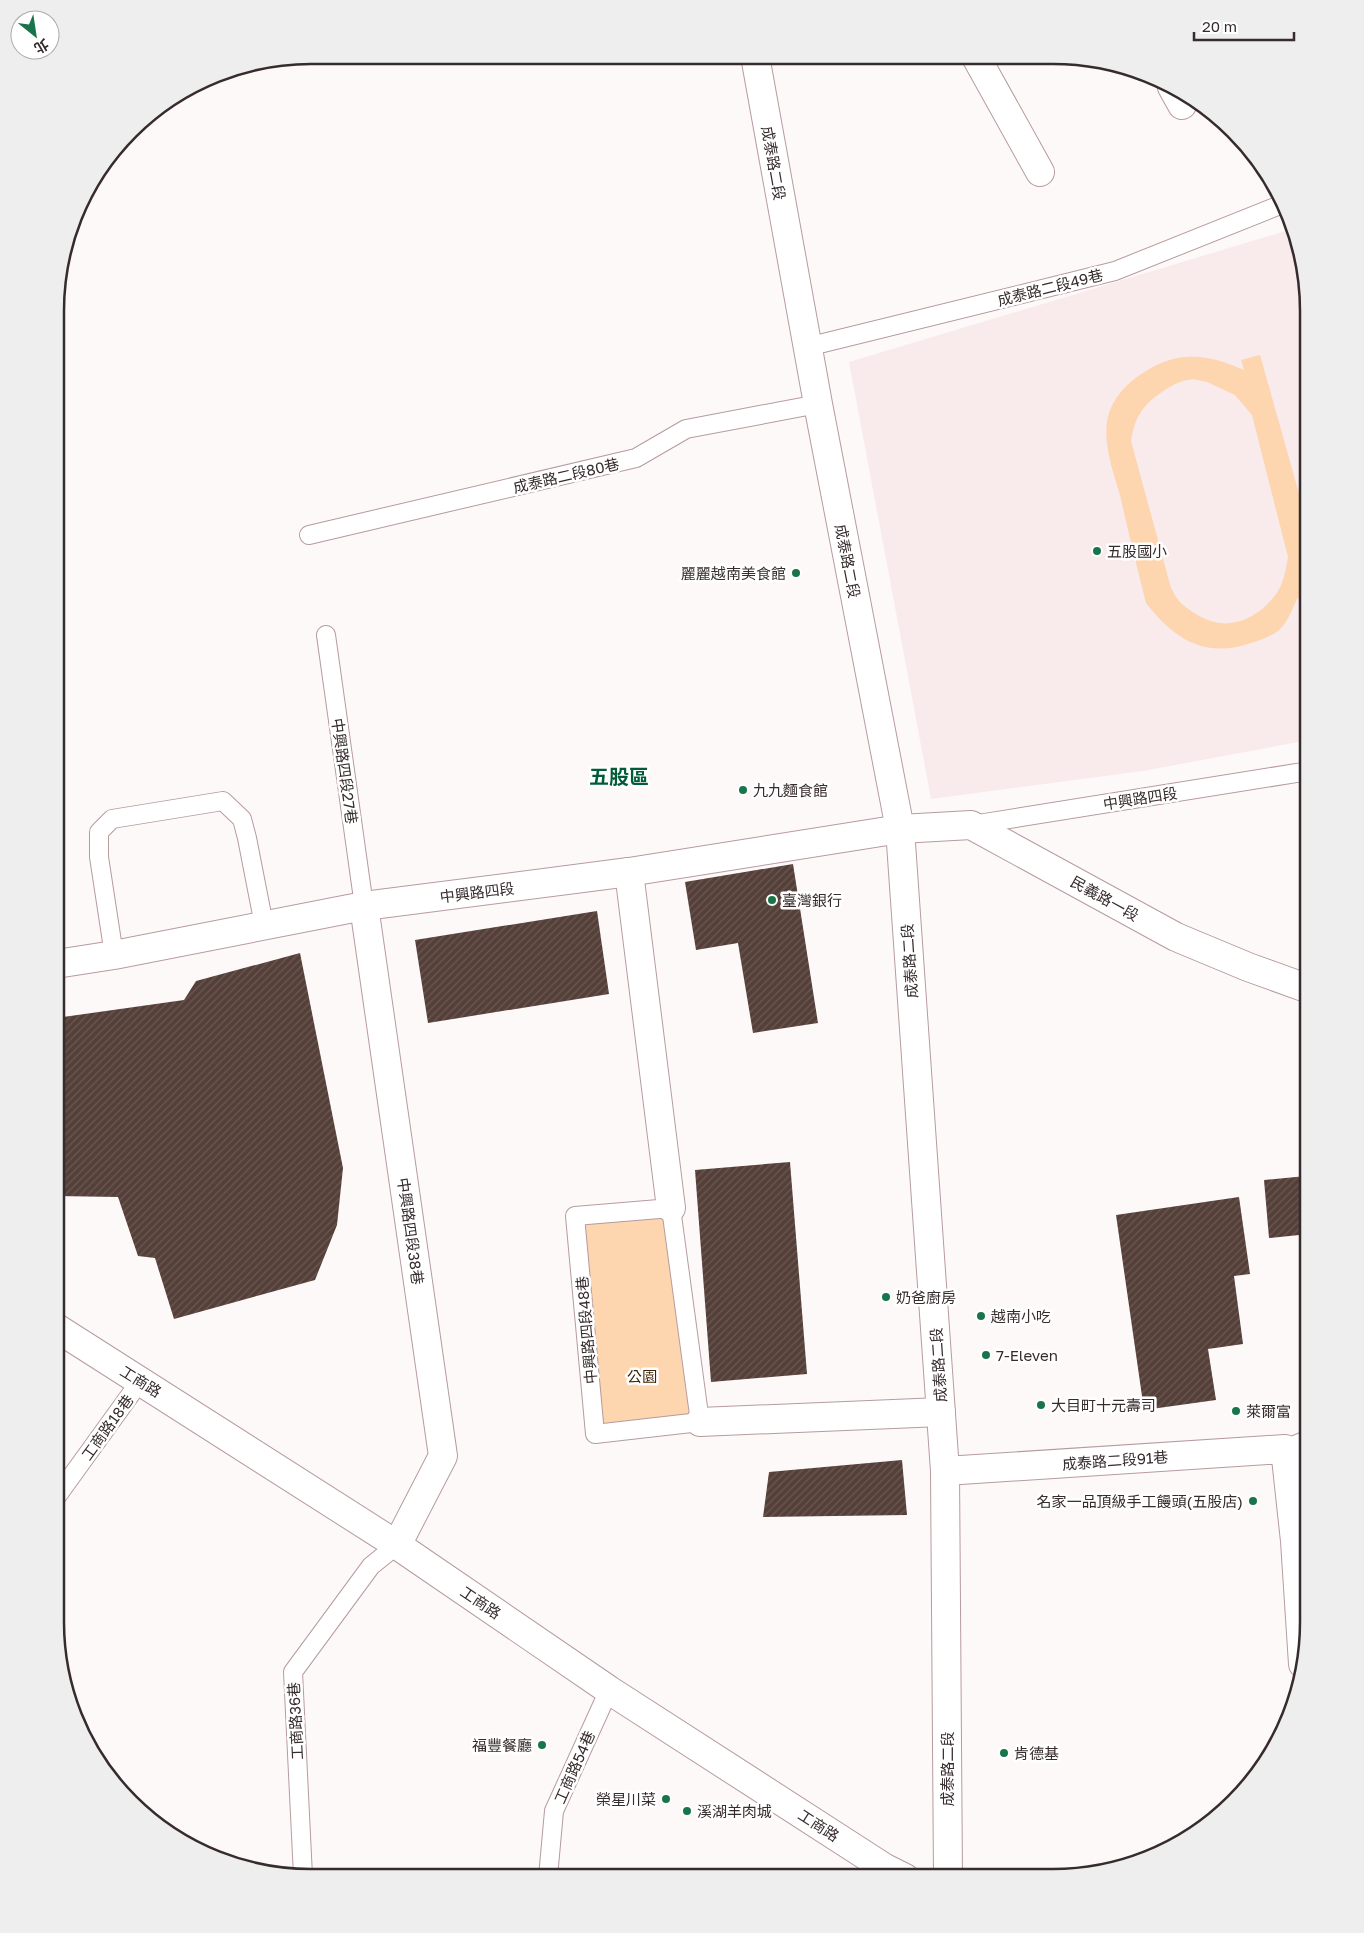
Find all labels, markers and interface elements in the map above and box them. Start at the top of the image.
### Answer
north arrow [10,10,60,60]
scale bar [1194,10,1294,42]
text: 20 m [1202,17,1237,35]
text: 北 [31,36,52,58]
street label: 成泰路二段 [759,124,789,202]
street label: 成泰路二段49巷 [995,265,1105,309]
street label: 成泰路二段80巷 [511,454,621,496]
street label: 成泰路二段 [832,522,864,600]
place label: 五股國小 [1107,542,1167,560]
marker: 五股國小 [1091,545,1103,557]
place label: 麗麗越南美食館 [681,564,786,582]
marker: 麗麗越南美食館 [790,567,802,579]
street label: 中興路四段27巷 [329,717,361,825]
district label: 五股區 [589,764,649,788]
place label: 九九麵食館 [753,781,828,799]
street label: 中興路四段 [1102,783,1178,813]
marker: 九九麵食館 [737,784,749,796]
street label: 民義路一段 [1068,872,1142,924]
street label: 中興路四段 [439,878,515,906]
place label: 臺灣銀行 [782,891,842,909]
marker: 臺灣銀行 [766,894,778,906]
street label: 成泰路二段 [897,923,921,999]
street label: 中興路四段38巷 [395,1176,427,1286]
street label: 中興路四段48巷 [572,1275,600,1385]
place label: 奶爸廚房 [896,1288,956,1306]
marker: 奶爸廚房 [880,1291,892,1303]
place label: 越南小吃 [991,1307,1051,1325]
marker: 越南小吃 [975,1310,987,1322]
street label: 成泰路二段 [926,1327,950,1403]
place label: 7-Eleven [996,1346,1058,1364]
marker: 7-Eleven [980,1349,992,1361]
street label: 工商路 [117,1361,165,1401]
park label: 公園 [627,1367,657,1385]
street label: 工商路18巷 [77,1391,137,1463]
place label: 大目町十元壽司 [1051,1396,1156,1414]
marker: 大目町十元壽司 [1035,1399,1047,1411]
place label: 萊爾富 [1246,1402,1291,1420]
marker: 萊爾富 [1230,1405,1242,1417]
street label: 成泰路二段91巷 [1061,1447,1169,1473]
place label: 名家一品頂級手工饅頭(五股店) [1037,1492,1243,1510]
marker: 名家一品頂級手工饅頭(五股店) [1247,1495,1259,1507]
street label: 工商路 [457,1582,505,1622]
street label: 工商路36巷 [284,1682,306,1760]
street label: 工商路54巷 [550,1728,598,1806]
street label: 成泰路二段 [938,1731,956,1807]
place label: 福豐餐廳 [472,1736,532,1754]
marker: 福豐餐廳 [536,1739,548,1751]
place label: 肯德基 [1014,1744,1059,1762]
marker: 肯德基 [998,1747,1010,1759]
place label: 榮星川菜 [596,1790,656,1808]
marker: 榮星川菜 [660,1793,672,1805]
place label: 溪湖羊肉城 [697,1802,772,1820]
marker: 溪湖羊肉城 [681,1805,693,1817]
street label: 工商路 [795,1805,843,1845]

